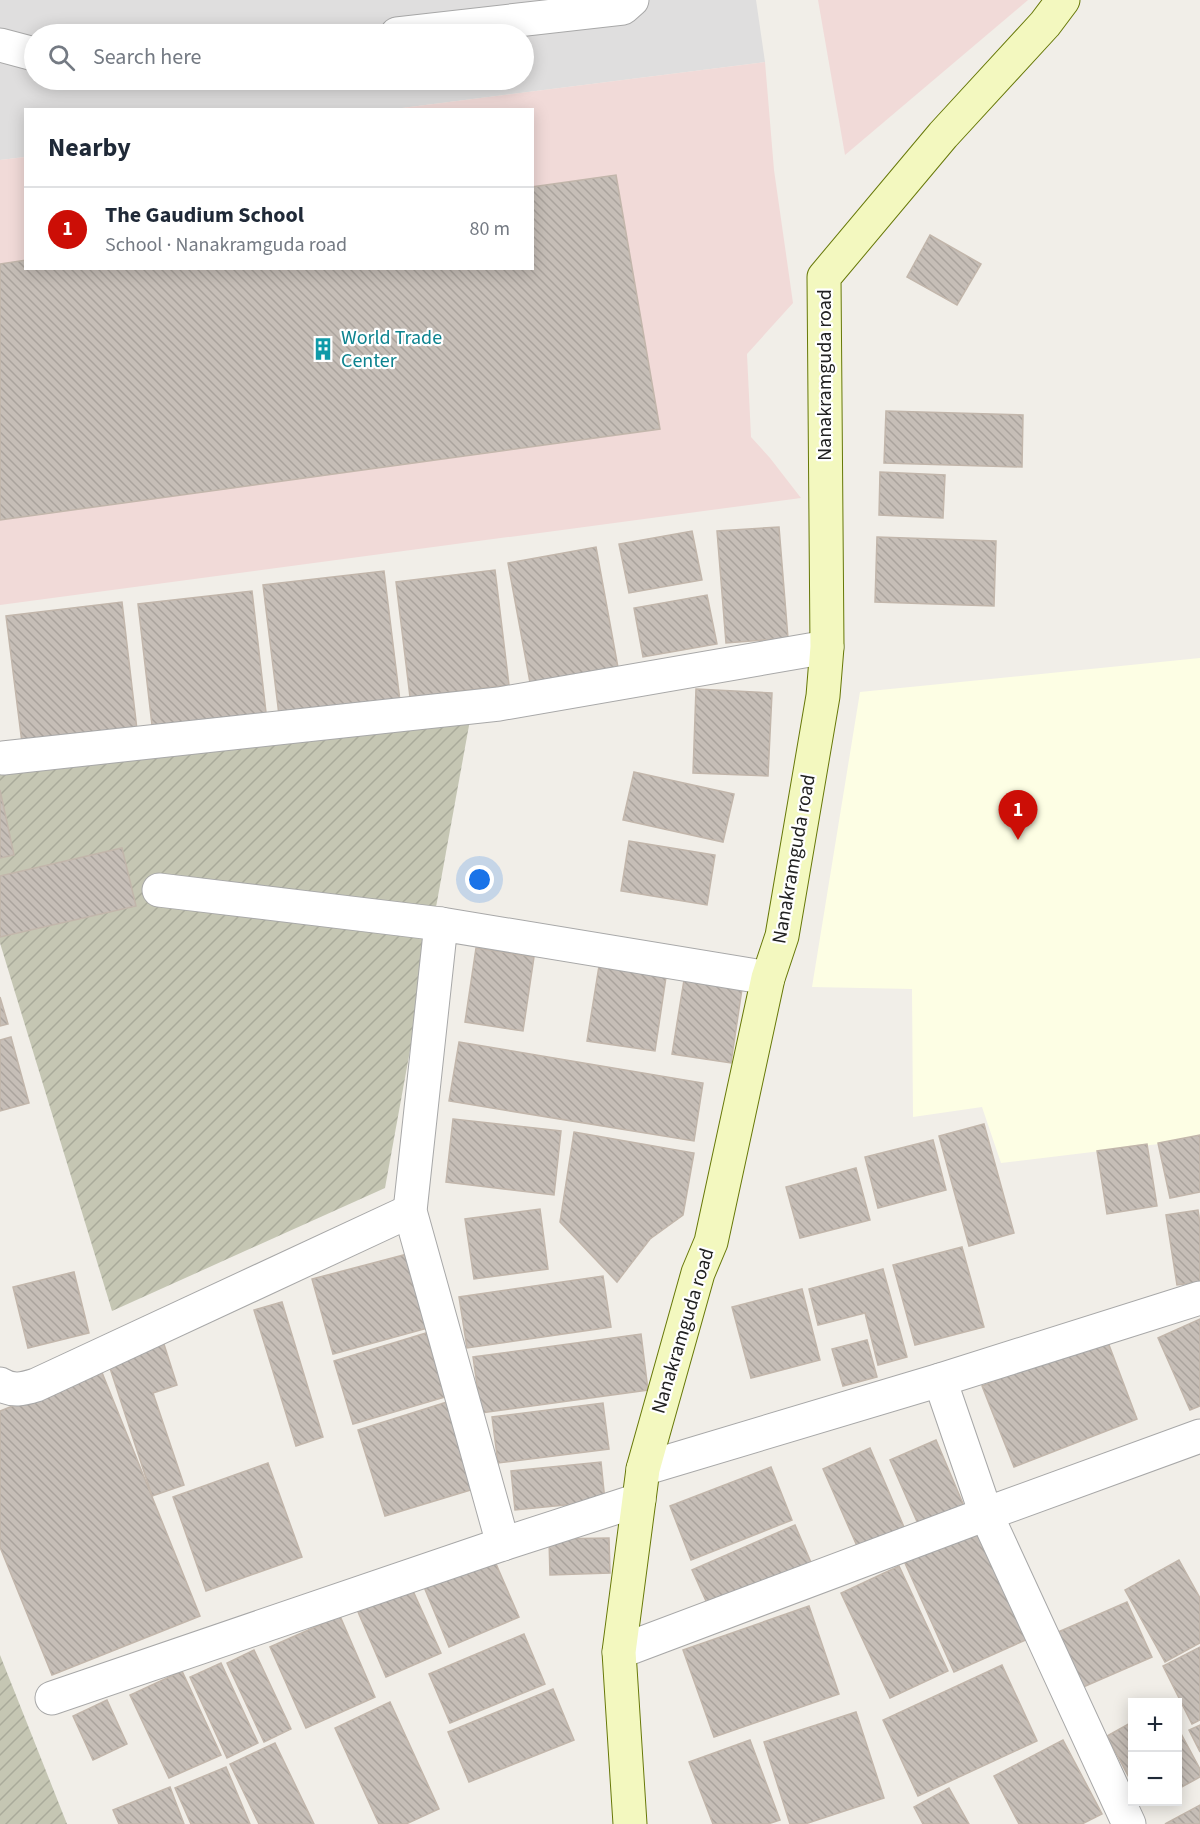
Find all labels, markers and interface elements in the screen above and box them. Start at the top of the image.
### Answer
search box [24,24,534,90]
icon: search [45,41,78,74]
text: Search here [93,41,201,73]
text: Nearby [48,129,131,166]
text: The Gaudium School [105,199,304,231]
text: 1 [62,215,73,243]
text: 80 m [470,215,510,243]
text: School · Nanakramguda road [105,231,347,259]
street label: Nanakramguda road [811,289,839,461]
place label: World Trade Center [341,324,442,375]
building icon: World Trade Center [310,336,336,362]
street label: Nanakramguda road [765,772,823,946]
pin: 1 [998,790,1038,840]
your location [465,865,494,894]
street label: Nanakramguda road [645,1245,721,1417]
map controls [1128,1698,1182,1806]
button: + [1128,1698,1182,1752]
button: − [1128,1752,1182,1806]

